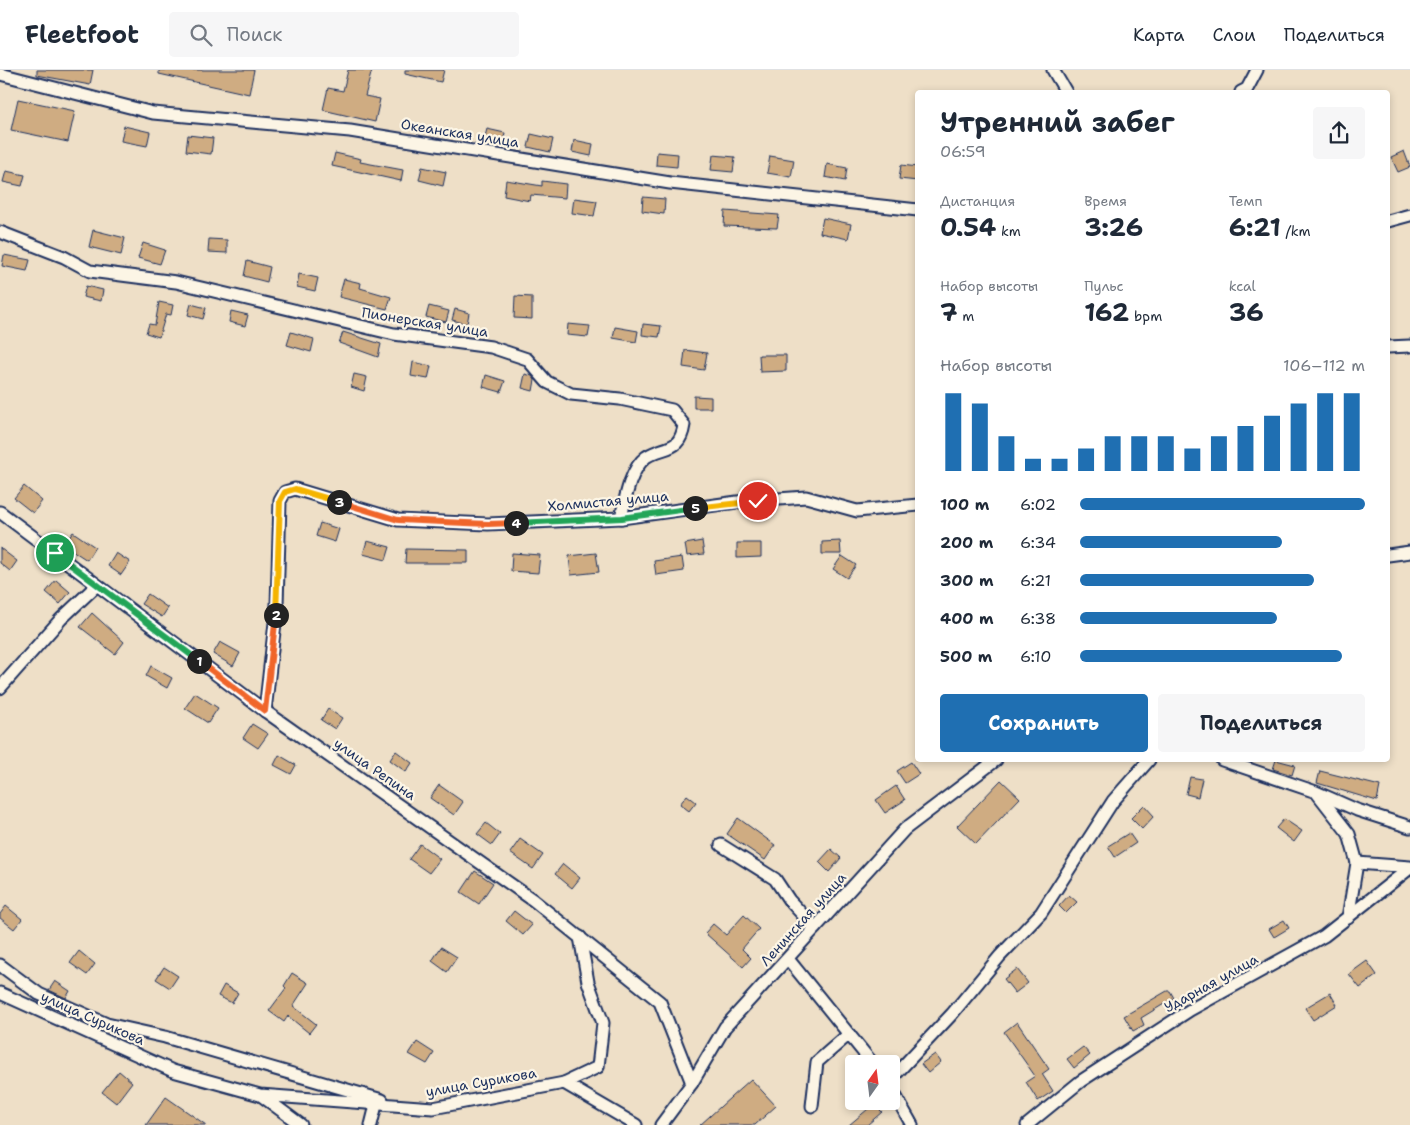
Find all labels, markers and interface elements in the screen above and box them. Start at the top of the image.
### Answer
search box [169,12,519,57]
text: Fleetfoot [25,19,139,51]
icon: search [187,21,215,49]
text: Поиск [227,22,282,47]
text: Карта [1133,23,1184,47]
text: Слои [1212,23,1256,47]
text: Поделиться [1284,23,1385,47]
text: Утренний забег [940,103,1175,141]
button: share [1313,107,1365,159]
street label: Океанская улица [400,115,521,151]
text: 06:59 [940,141,986,162]
text: Дистанция [940,192,1015,210]
text: Время [1084,192,1127,210]
text: Темп [1229,192,1263,210]
text: 0.54 [940,210,996,244]
text: 3:26 [1084,210,1143,244]
text: 6:21 [1229,210,1281,244]
text: km [996,222,1021,240]
text: /km [1281,222,1311,240]
text: Набор высоты [940,277,1038,295]
text: Пульс [1084,277,1124,295]
text: kcal [1229,277,1256,295]
text: 7 [940,295,958,329]
text: 162 [1084,295,1129,329]
text: 36 [1229,295,1264,329]
street label: Пионерская улица [360,303,490,341]
text: m [958,307,974,325]
text: bpm [1129,307,1162,325]
text: Набор высоты [940,355,1052,376]
text: 106–112 m [1283,355,1365,376]
pin [737,480,779,522]
street label: Холмистая улица [547,487,670,515]
icon: check [744,487,772,515]
pin: 3 [326,490,352,514]
text: 3 [335,493,344,511]
text: 100 m [940,494,989,515]
text: 6:02 [1020,494,1056,515]
pin: 5 [682,496,708,520]
text: 5 [691,499,700,517]
pin: 4 [504,510,528,536]
text: 4 [512,514,521,532]
pin [34,532,76,574]
text: 200 m [940,532,993,553]
text: 6:34 [1020,532,1056,553]
icon: arrive [41,539,69,567]
text: 300 m [940,570,994,591]
text: 6:21 [1020,570,1051,591]
pin: 2 [264,602,288,628]
text: 2 [272,606,281,624]
text: 400 m [940,608,994,629]
text: 6:38 [1020,608,1056,629]
text: 500 m [940,646,992,667]
text: 6:10 [1020,646,1051,667]
pin: 1 [186,648,212,674]
text: 1 [196,652,203,670]
button: Сохранить [940,694,1148,752]
button: Поделиться [1158,694,1365,752]
street label: улица Репина [330,734,420,804]
street label: Ленинская улица [756,868,850,970]
street label: Ударная улица [1161,950,1261,1016]
street label: улица Сурикова [38,987,148,1049]
north arrow [845,1055,900,1110]
map controls [845,1055,900,1110]
street label: улица Сурикова [424,1063,538,1101]

